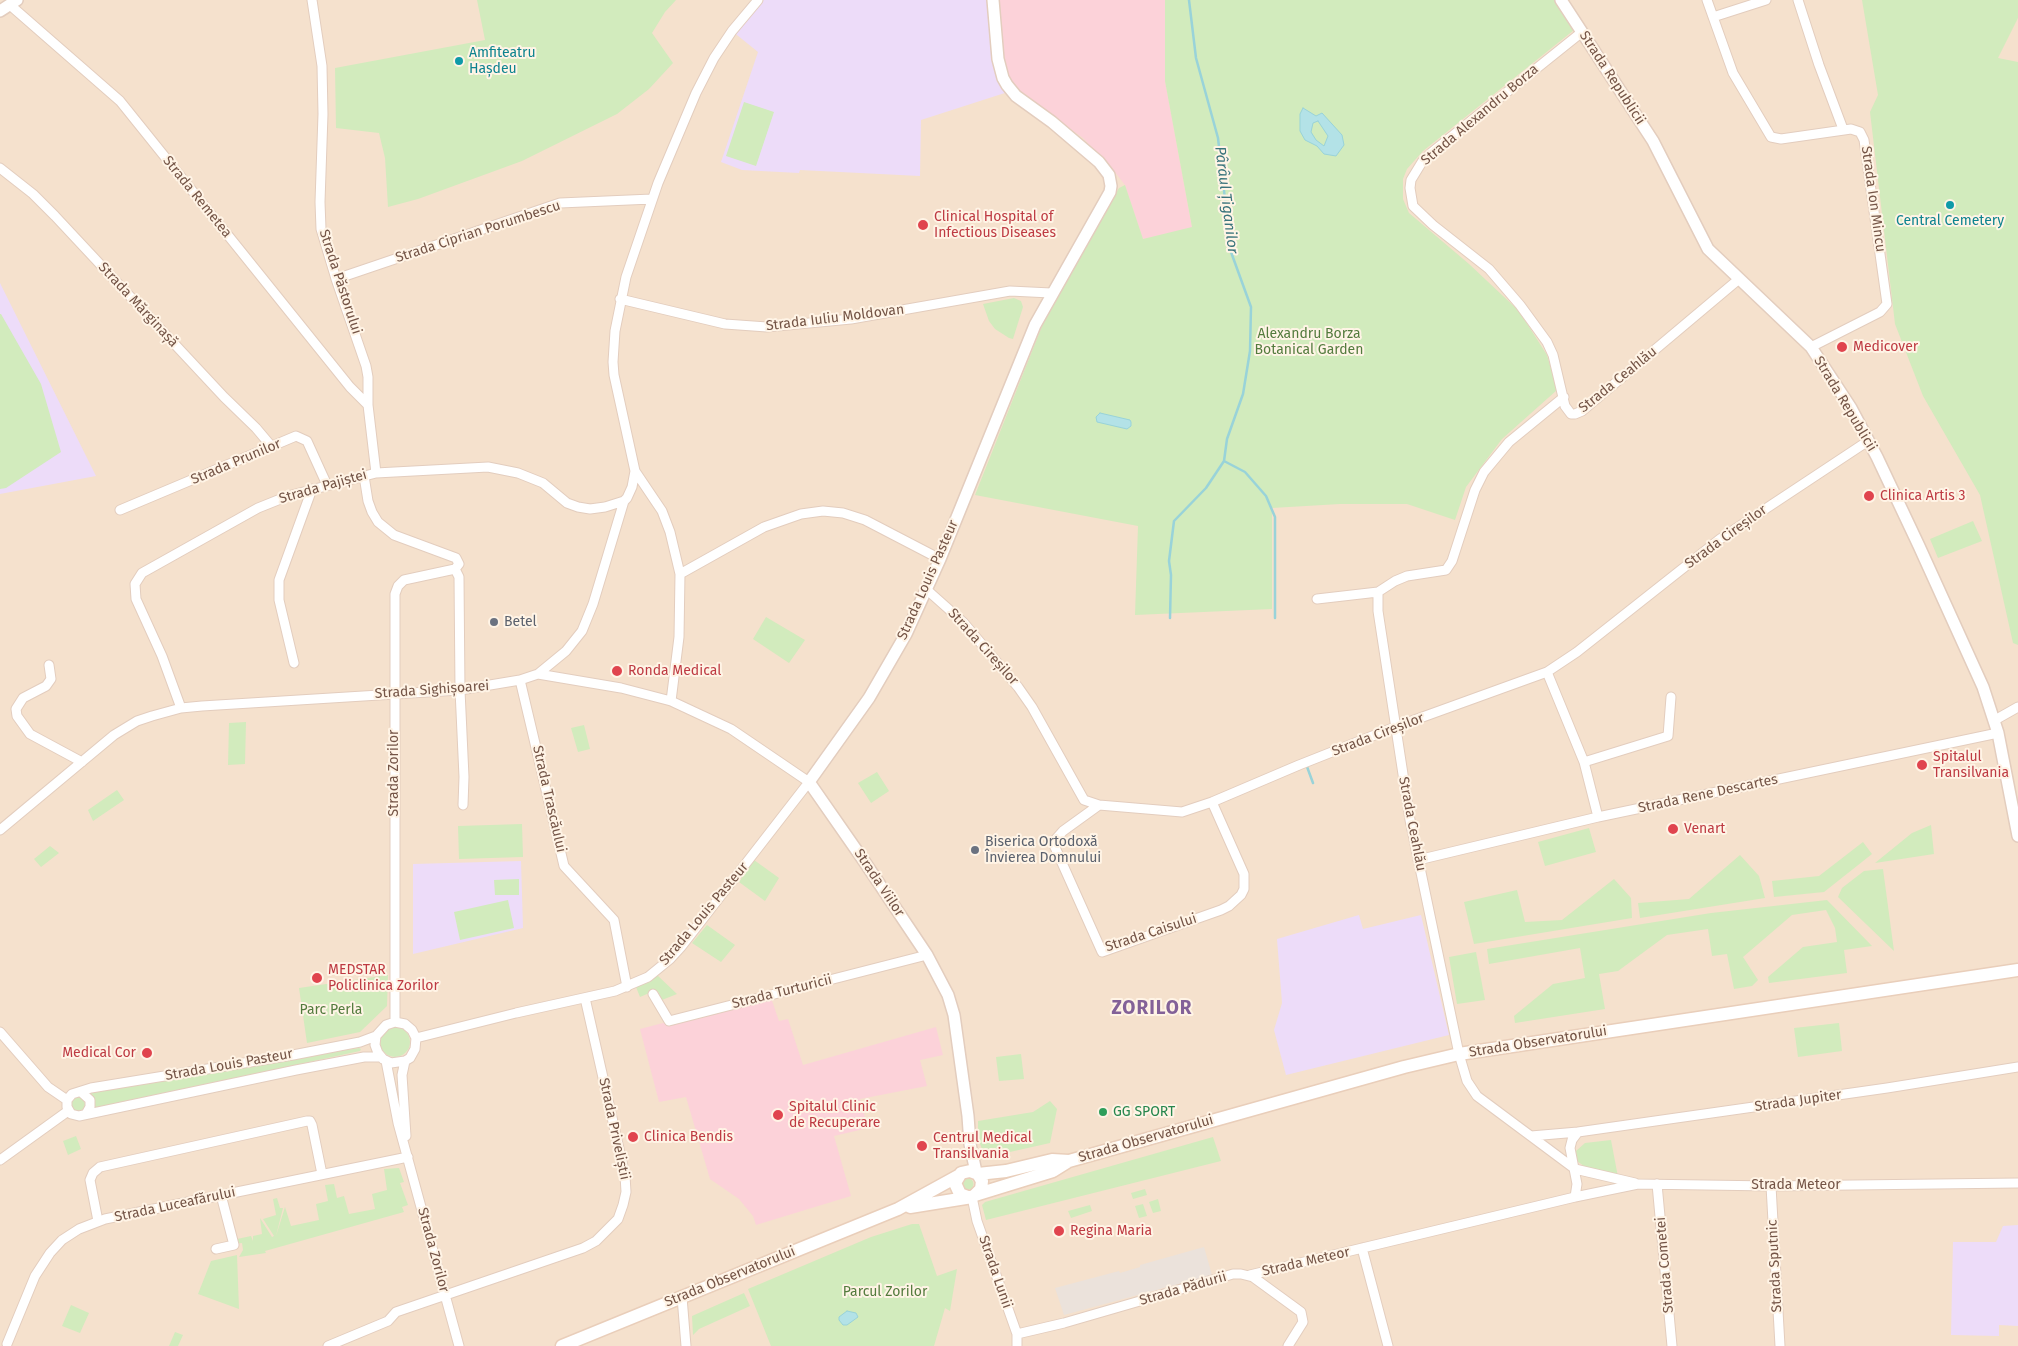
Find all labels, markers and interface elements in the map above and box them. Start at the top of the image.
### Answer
street label: Strada Republicii [1575,28,1649,128]
place label: Amfiteatru Hașdeu [469,45,536,78]
marker: Amfiteatru Hașdeu [453,55,465,67]
street label: Strada Alexandru Borza [1418,61,1542,169]
water label: Pârâul Țiganilor [1210,145,1242,255]
street label: Strada Ion Mincu [1857,145,1889,253]
street label: Strada Remetea [159,153,235,241]
street label: Strada Ciprian Porumbescu [393,197,563,267]
marker: Central Cemetery [1944,199,1956,211]
place label: Clinical Hospital of Infectious Diseases [934,209,1056,242]
place label: Central Cemetery [1896,213,2004,229]
marker: Clinical Hospital of Infectious Diseases [916,218,930,232]
street label: Strada Păstorului [315,228,365,336]
street label: Strada Mărginașă [95,259,181,351]
street label: Strada Iuliu Moldovan [765,301,905,335]
park label: Alexandru Borza Botanical Garden [1255,326,1363,358]
place label: Medicover [1853,339,1918,355]
marker: Medicover [1835,340,1849,354]
street label: Strada Ceahlău [1576,343,1660,417]
street label: Strada Republicii [1810,353,1880,455]
street label: Strada Prunilor [188,435,284,489]
street label: Strada Pajiștei [277,466,369,508]
place label: Clinica Artis 3 [1880,488,1965,504]
marker: Clinica Artis 3 [1862,489,1876,503]
street label: Strada Cireșilor [1682,502,1770,572]
street label: Strada Louis Pasteur [894,517,962,643]
street label: Strada Cireșilor [944,605,1022,689]
place label: Betel [504,614,537,630]
marker: Betel [488,616,500,628]
place label: Ronda Medical [628,663,721,679]
marker: Ronda Medical [610,664,624,678]
street label: Strada Sighișoarei [374,678,490,702]
street label: Strada Cireșilor [1330,710,1426,760]
street label: Strada Zorilor [386,729,402,817]
street label: Strada Trascăului [529,744,569,854]
place label: Spitalul Transilvania [1933,749,2009,782]
marker: Spitalul Transilvania [1915,758,1929,772]
street label: Strada Rene Descartes [1637,771,1779,817]
street label: Strada Ceahlău [1395,775,1429,873]
place label: Venart [1684,821,1725,837]
marker: Venart [1666,822,1680,836]
place label: Biserica Ortodoxă Învierea Domnului [985,834,1101,866]
marker: Biserica Ortodoxă Învierea Domnului [969,844,981,856]
street label: Strada Viilor [850,846,908,920]
street label: Strada Louis Pasteur [656,859,752,969]
street label: Strada Caisului [1103,910,1199,956]
place label: MEDSTAR Policlinica Zorilor [328,962,439,994]
marker: MEDSTAR Policlinica Zorilor [310,971,324,985]
street label: Strada Turturicii [730,971,834,1013]
district label: ZORILOR [1111,998,1193,1020]
park label: Parc Perla [300,1002,362,1018]
street label: Strada Observatorului [1468,1023,1608,1061]
place label: Medical Cor [62,1045,136,1061]
street label: Strada Louis Pasteur [164,1045,294,1085]
marker: Medical Cor [140,1046,154,1060]
street label: Strada Priveliștii [595,1076,633,1182]
street label: Strada Jupiter [1754,1087,1842,1115]
place label: Spitalul Clinic de Recuperare [789,1099,880,1132]
place label: GG SPORT [1113,1104,1175,1120]
marker: GG SPORT [1097,1106,1109,1118]
marker: Spitalul Clinic de Recuperare [771,1108,785,1122]
street label: Strada Observatorului [1077,1112,1215,1166]
place label: Clinica Bendis [644,1129,733,1145]
marker: Clinica Bendis [626,1130,640,1144]
place label: Centrul Medical Transilvania [933,1130,1032,1162]
marker: Centrul Medical Transilvania [915,1139,929,1153]
street label: Strada Meteor [1751,1177,1841,1193]
street label: Strada Luceafărului [113,1184,237,1226]
street label: Strada Zorilor [414,1206,452,1294]
street label: Strada Cometei [1652,1216,1678,1314]
street label: Strada Sputnic [1764,1219,1786,1313]
place label: Regina Maria [1070,1223,1152,1239]
marker: Regina Maria [1052,1224,1066,1238]
street label: Strada Lunii [975,1233,1015,1311]
street label: Strada Observatorului [662,1243,798,1311]
street label: Strada Meteor [1261,1244,1351,1280]
street label: Strada Pădurii [1138,1269,1228,1309]
park label: Parcul Zorilor [843,1284,927,1300]

